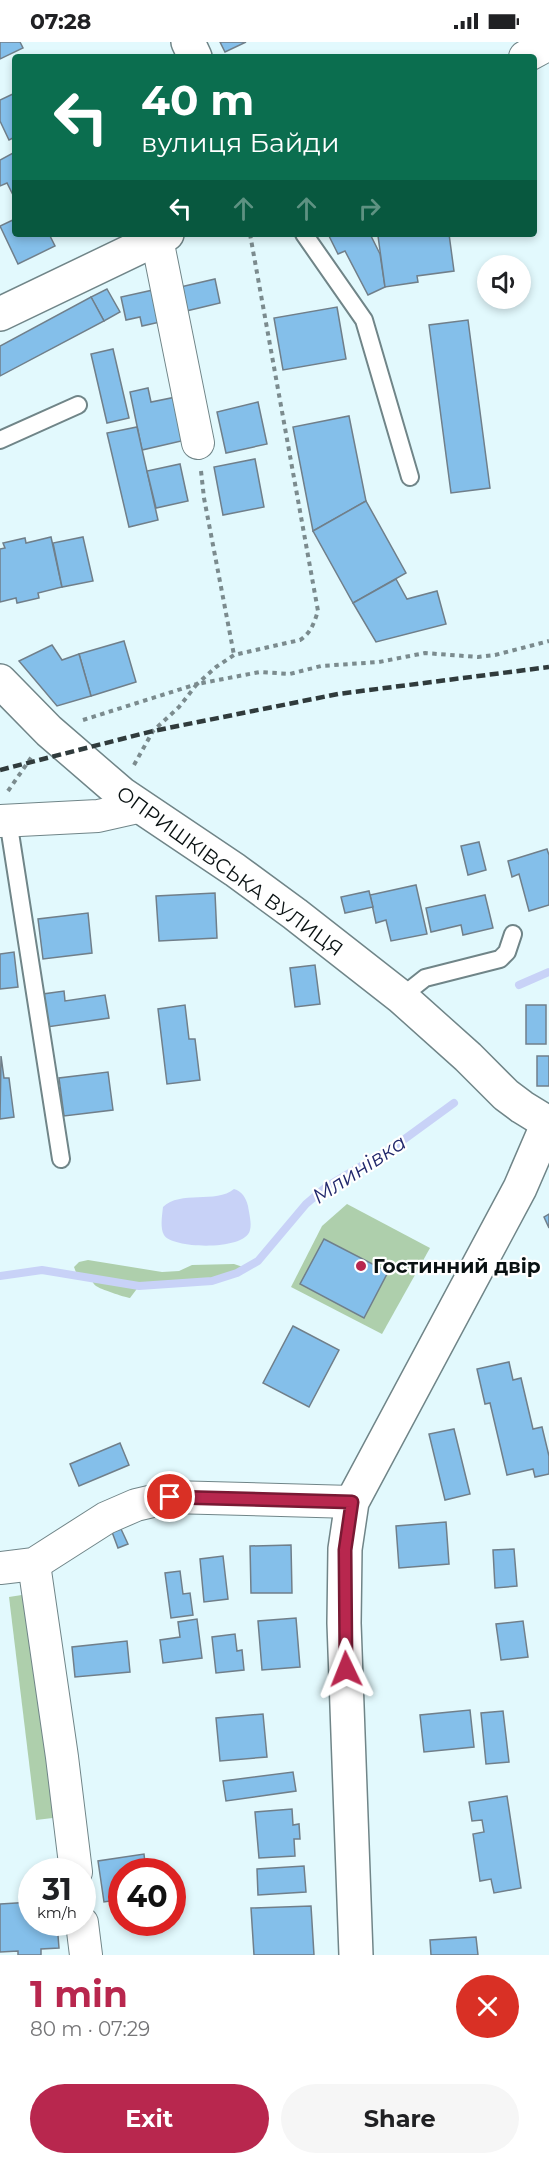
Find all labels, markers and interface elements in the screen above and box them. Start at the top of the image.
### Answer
text: 07:28 [30,8,91,35]
text: 40 m [141,74,254,126]
icon: left [42,78,120,156]
text: вулиця Байди [141,126,339,159]
icon: left [164,192,197,225]
icon: ahead [227,192,260,225]
icon: ahead [290,192,323,225]
icon: right [353,192,386,225]
map controls [477,255,531,309]
button: sound [477,255,531,309]
street label: ОПРИШКІВСЬКА ВУЛИЦЯ [112,781,348,961]
water label: Млинівка [307,1129,411,1209]
place label: Гостинний двір [373,1254,541,1278]
marker: Гостинний двір [354,1259,368,1273]
pin [144,1471,195,1522]
icon: arrive [153,1480,186,1513]
position arrow [314,1637,378,1701]
speed limit sign: 40 [108,1858,186,1936]
text: 31 [42,1871,72,1908]
text: km/h [37,1903,77,1922]
text: 1 min [30,1972,128,2016]
button: close [456,1975,519,2038]
text: 80 m · 07:29 [30,2017,150,2041]
button: Exit [30,2084,269,2153]
button: Share [281,2084,519,2153]

